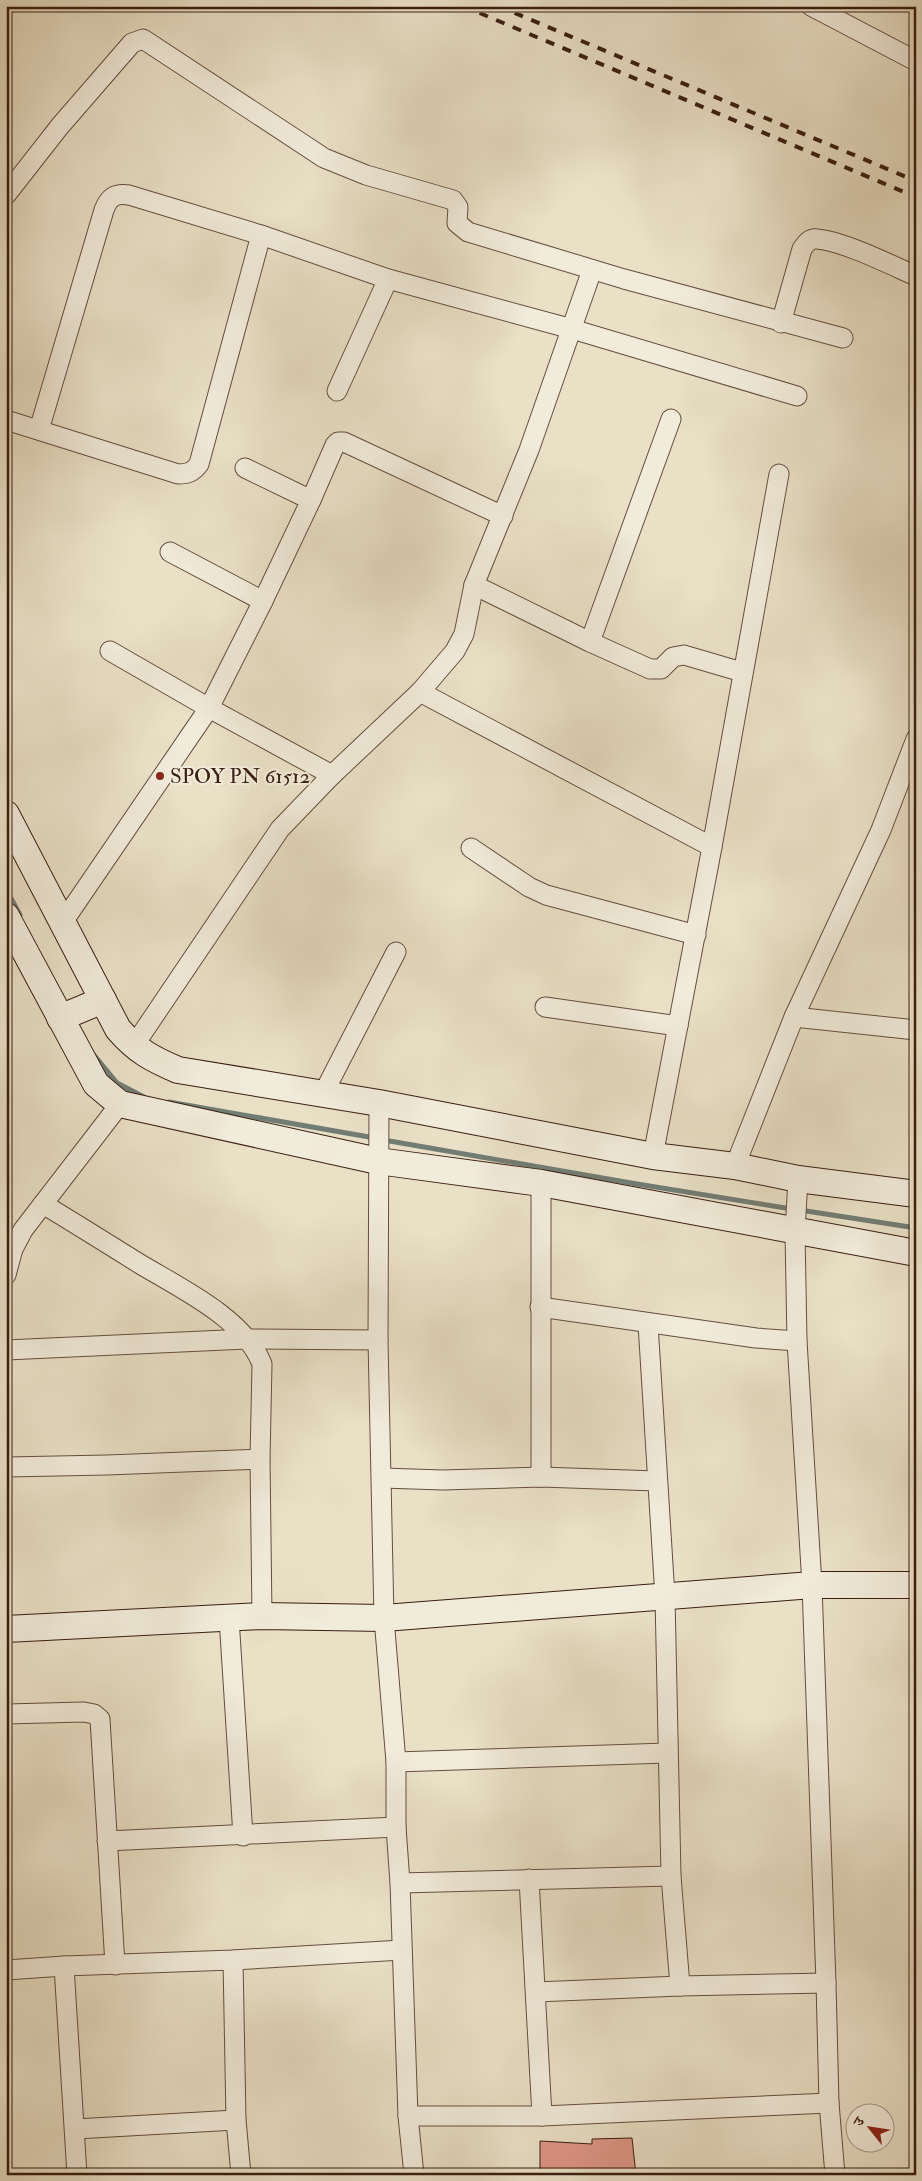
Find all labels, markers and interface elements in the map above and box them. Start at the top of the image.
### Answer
place label: SPOY PN 61512 [170,763,310,790]
marker: SPOY PN 61512 [154,770,166,782]
north arrow [844,2104,894,2154]
text: उ [850,2114,869,2130]

